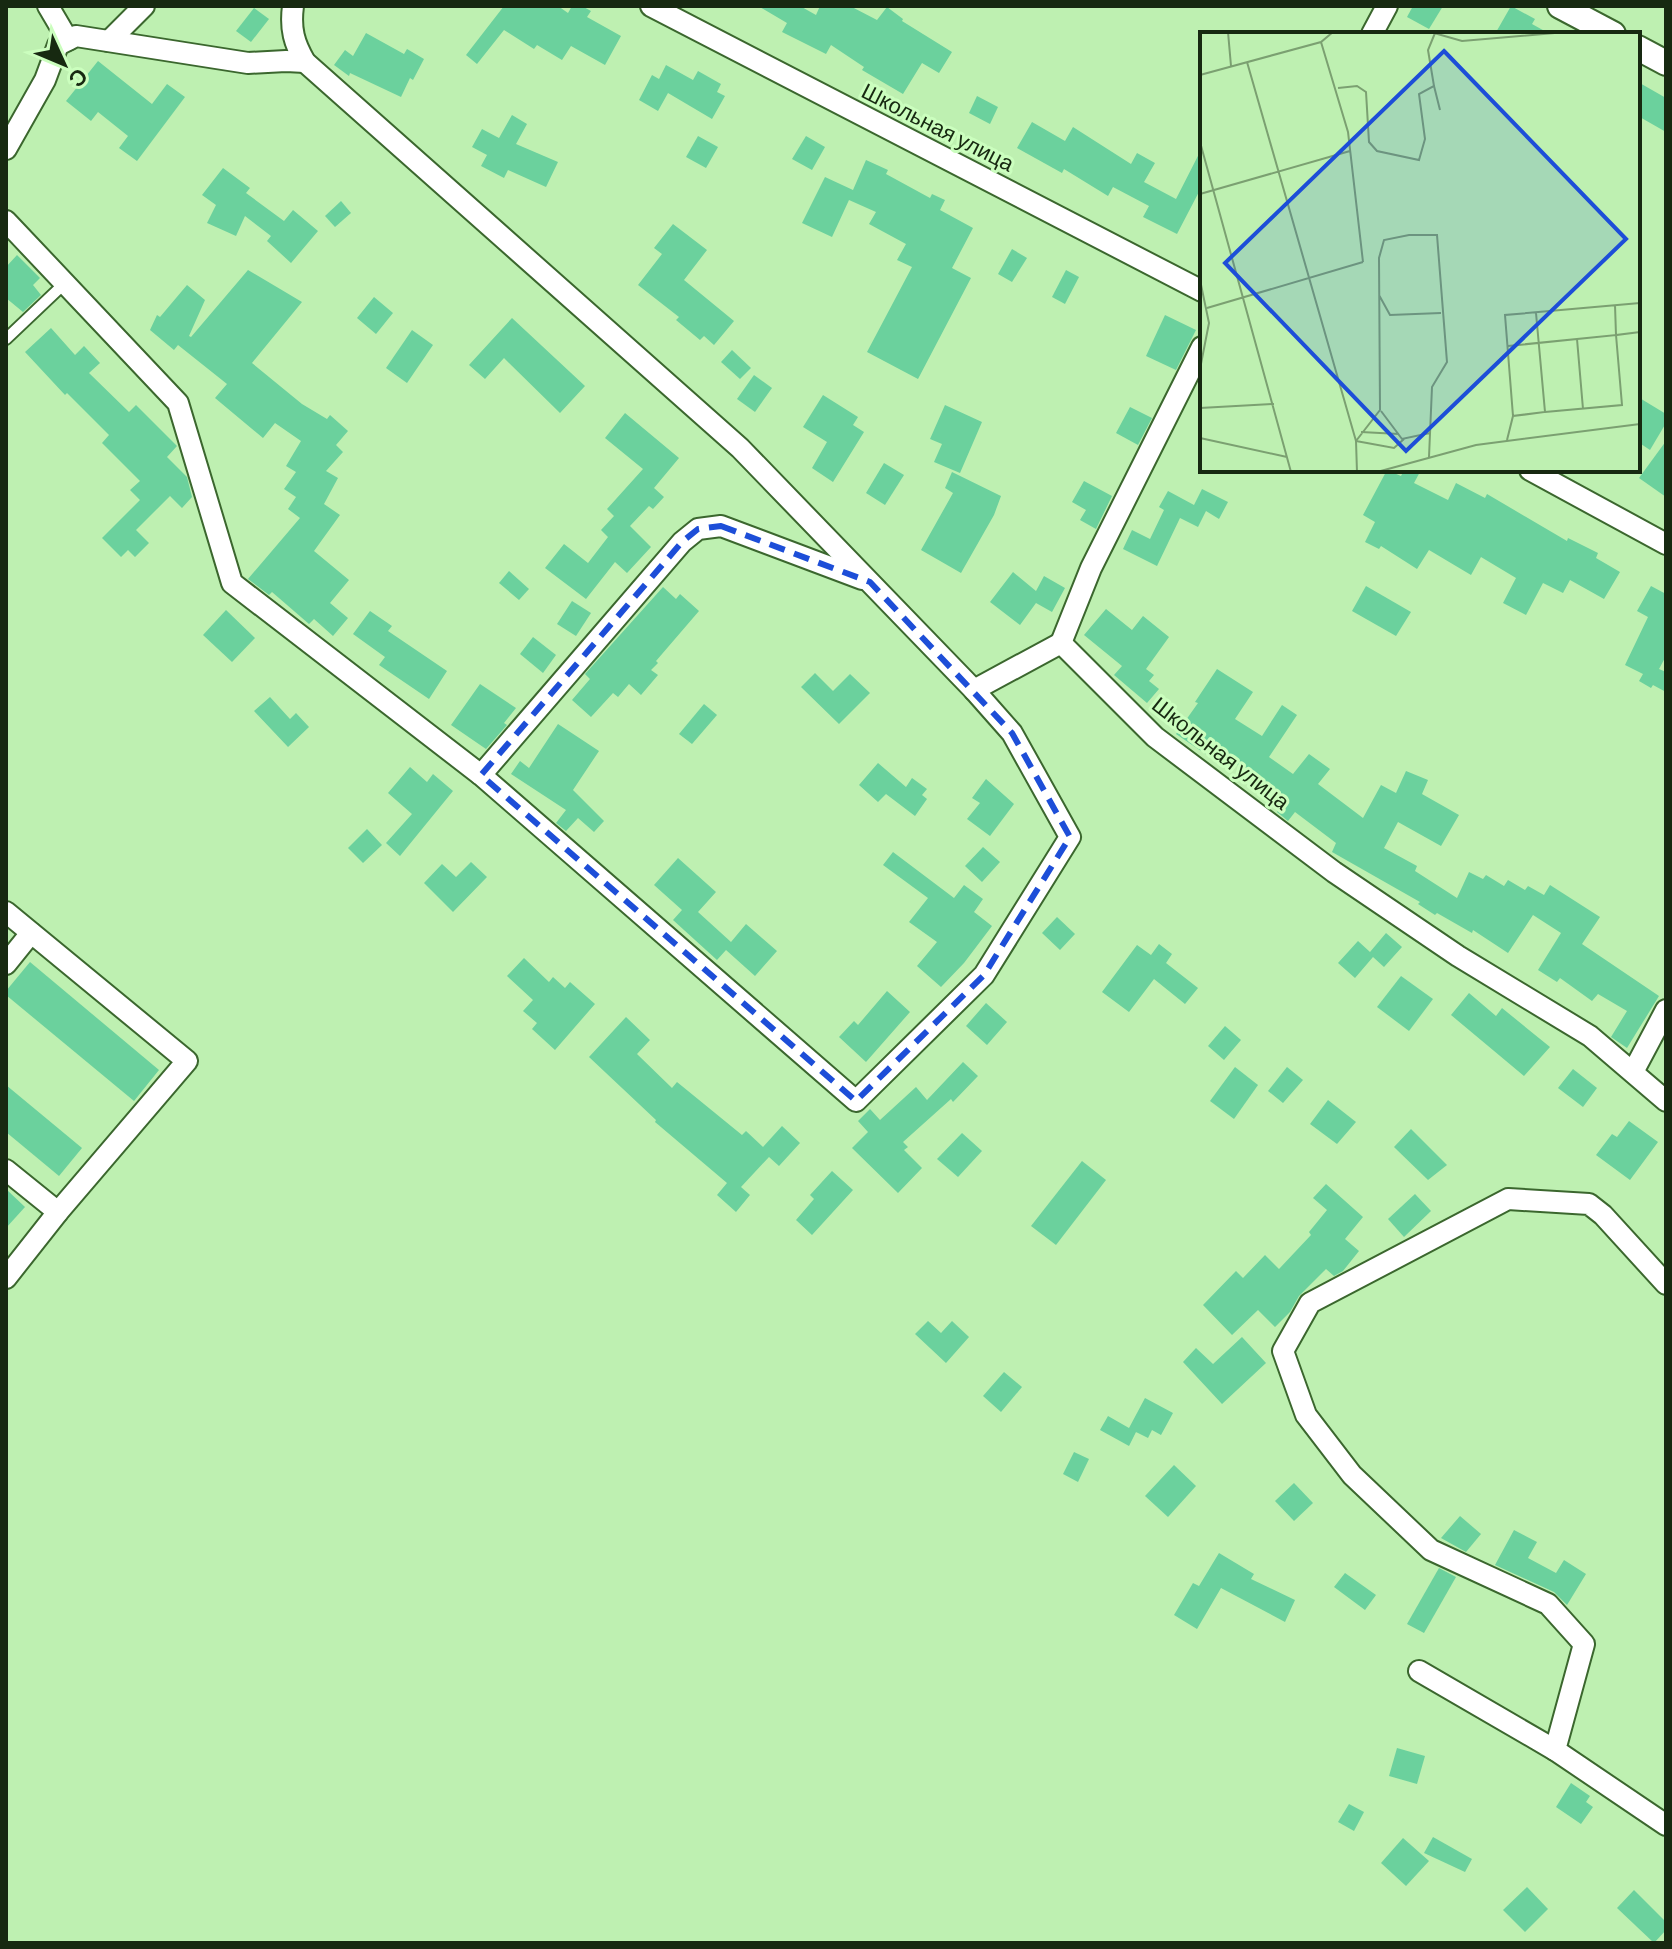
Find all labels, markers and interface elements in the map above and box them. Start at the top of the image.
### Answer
north arrow [24,24,104,104]
inset map [1200,32,1640,472]
text: С [64,64,94,93]
street label: Школьная улица [858,77,1020,177]
street label: Школьная улица [1147,690,1296,815]

